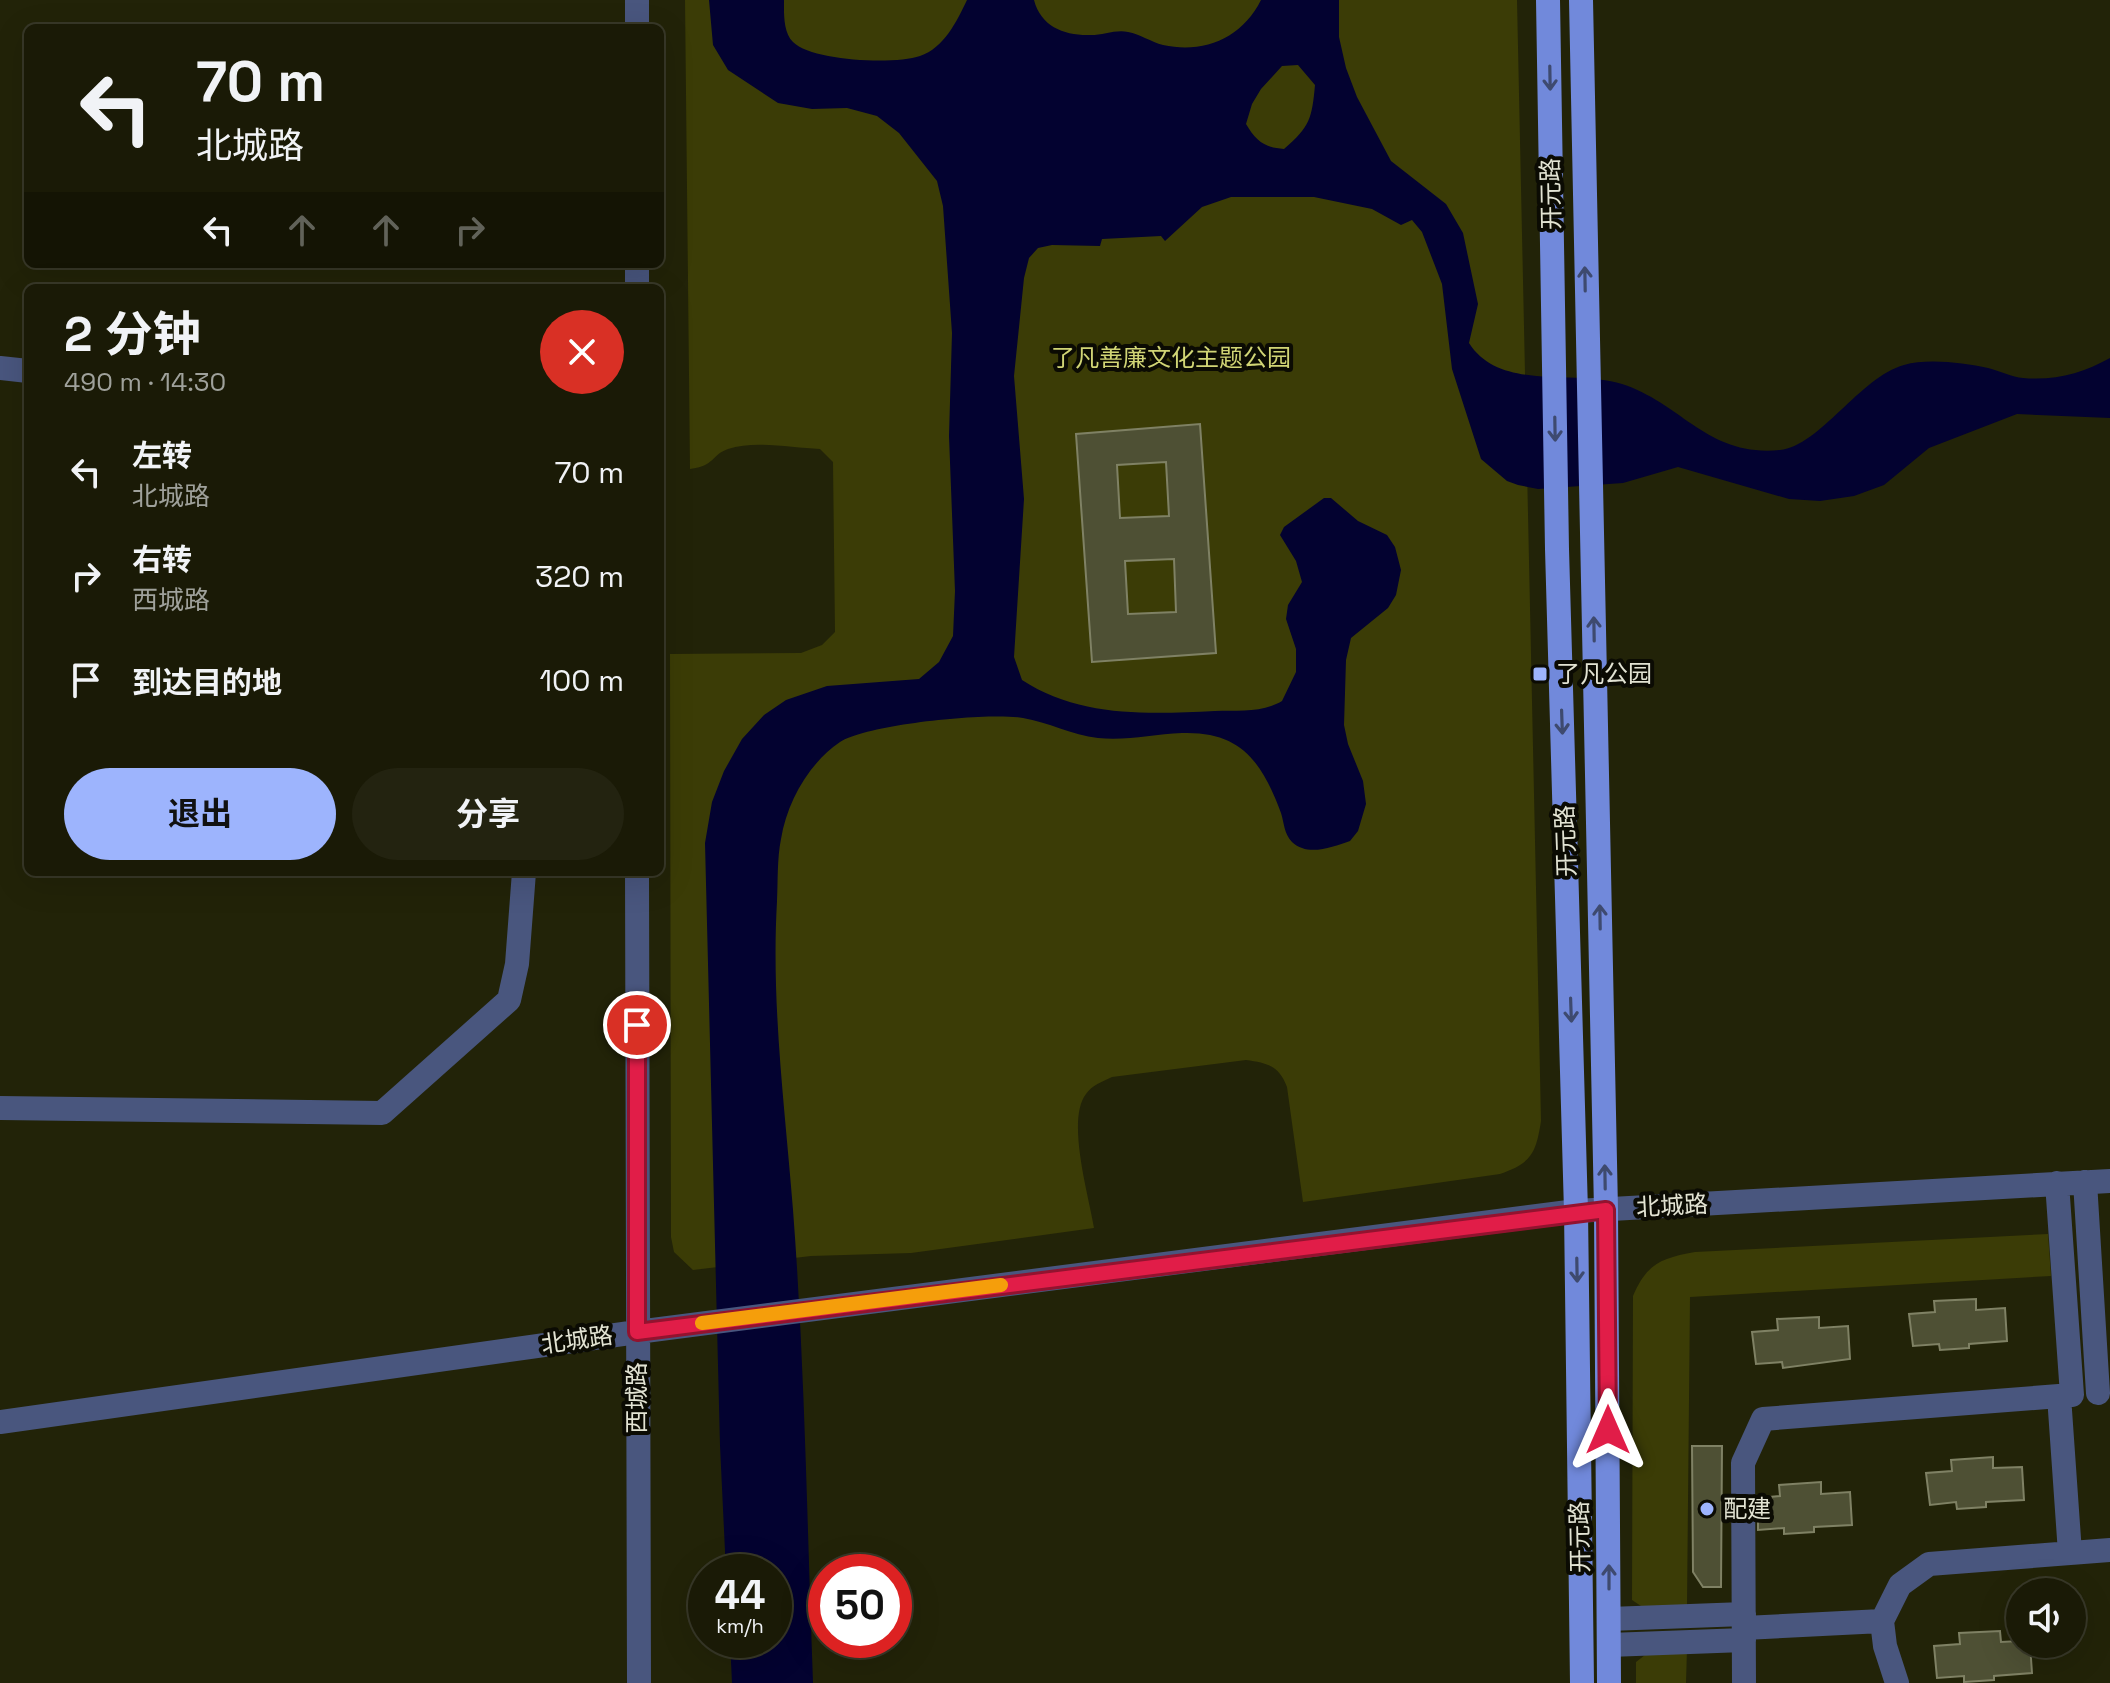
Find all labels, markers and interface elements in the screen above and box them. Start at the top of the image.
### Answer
text: 70 m [196,46,325,117]
icon: left [64,56,168,160]
one-way arrow [1542,64,1557,91]
text: 北城路 [196,123,304,169]
street label: 开元路 [1534,158,1567,230]
icon: left [196,208,240,252]
icon: ahead [280,208,324,252]
icon: ahead [364,208,408,252]
icon: right [448,208,492,252]
one-way arrow [1578,266,1593,293]
text: 2 分钟 [64,304,201,365]
button: close [540,310,624,394]
park label: 了凡善廉文化主题公园 [1051,342,1291,373]
text: 490 m · 14:30 [64,365,226,399]
one-way arrow [1547,415,1563,442]
text: 左转 [132,436,192,475]
icon: left [64,450,108,494]
text: 70 m [555,453,624,492]
text: 北城路 [132,479,210,513]
text: 右转 [132,540,192,579]
icon: right [64,554,108,598]
text: 320 m [535,557,624,596]
text: 西城路 [132,583,210,617]
one-way arrow [1586,616,1601,643]
icon: arrive [64,658,108,702]
place label: 了凡公园 [1556,658,1652,689]
text: 100 m [539,661,624,700]
text: 到达目的地 [132,663,282,702]
marker: 了凡公园 [1531,665,1549,683]
one-way arrow [1555,708,1570,735]
button: 退出 [64,768,336,860]
button: 分享 [352,768,624,860]
street label: 开元路 [1549,804,1582,878]
one-way arrow [1592,904,1607,931]
pin [603,991,671,1059]
one-way arrow [1563,996,1578,1023]
icon: arrive [615,1003,659,1047]
one-way arrow [1598,1164,1613,1191]
street label: 北城路 [1635,1188,1709,1223]
one-way arrow [1569,1256,1585,1283]
street label: 北城路 [539,1319,615,1360]
street label: 西城路 [621,1362,652,1434]
position arrow [1566,1388,1650,1472]
place label: 配建 [1723,1493,1771,1524]
marker: 配建 [1698,1500,1716,1518]
street label: 开元路 [1563,1501,1596,1573]
speed limit sign: 50 [808,1554,912,1658]
one-way arrow [1601,1564,1617,1591]
text: 44 [715,1570,765,1621]
map controls [2006,1578,2086,1658]
button: sound [2006,1578,2086,1658]
text: km/h [716,1613,764,1639]

